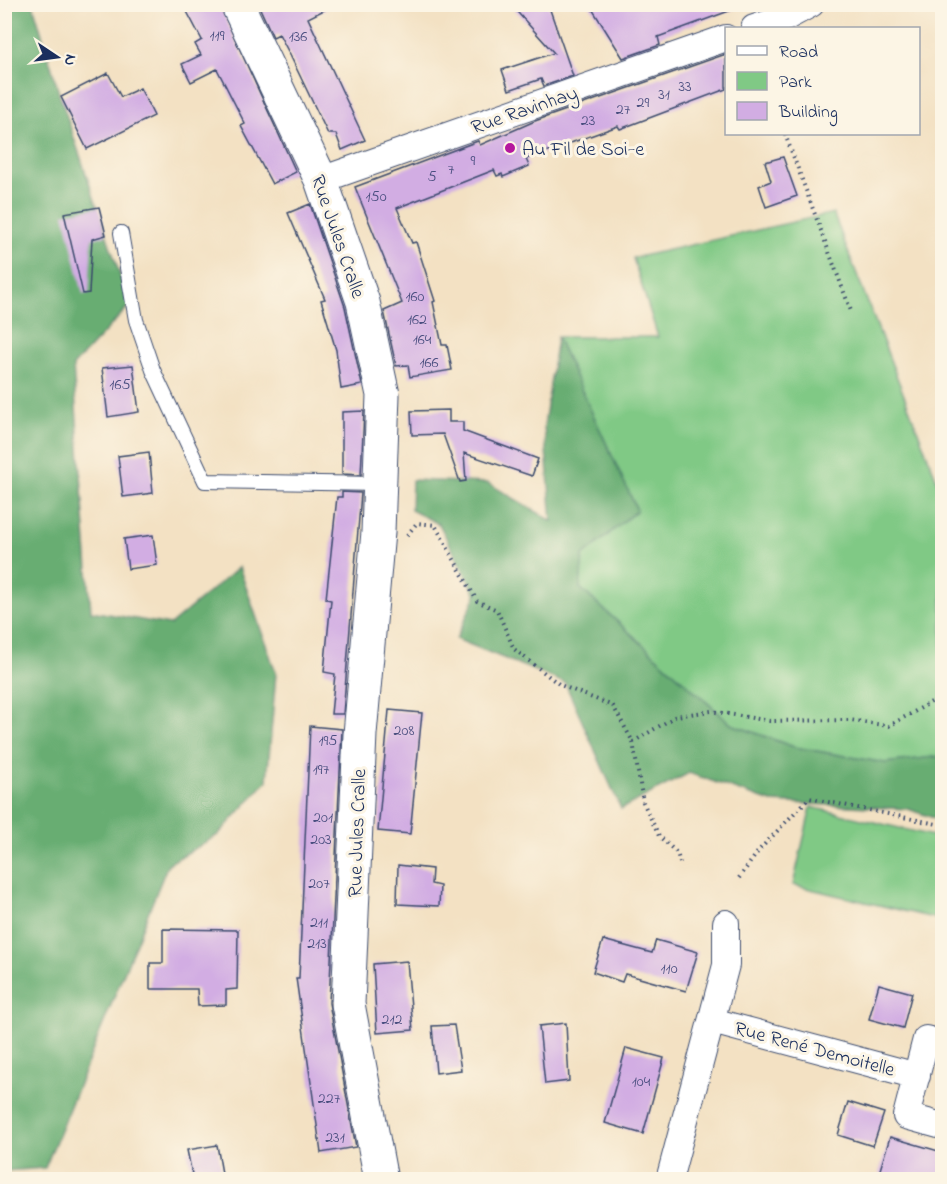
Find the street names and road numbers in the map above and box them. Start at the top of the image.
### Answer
street label: Rue Ravinhay [468,80,582,143]
street label: Rue Jules Cralle [302,171,371,302]
street label: Rue Jules Cralle [342,768,375,898]
street label: Rue René Demoitelle [731,1015,898,1086]

